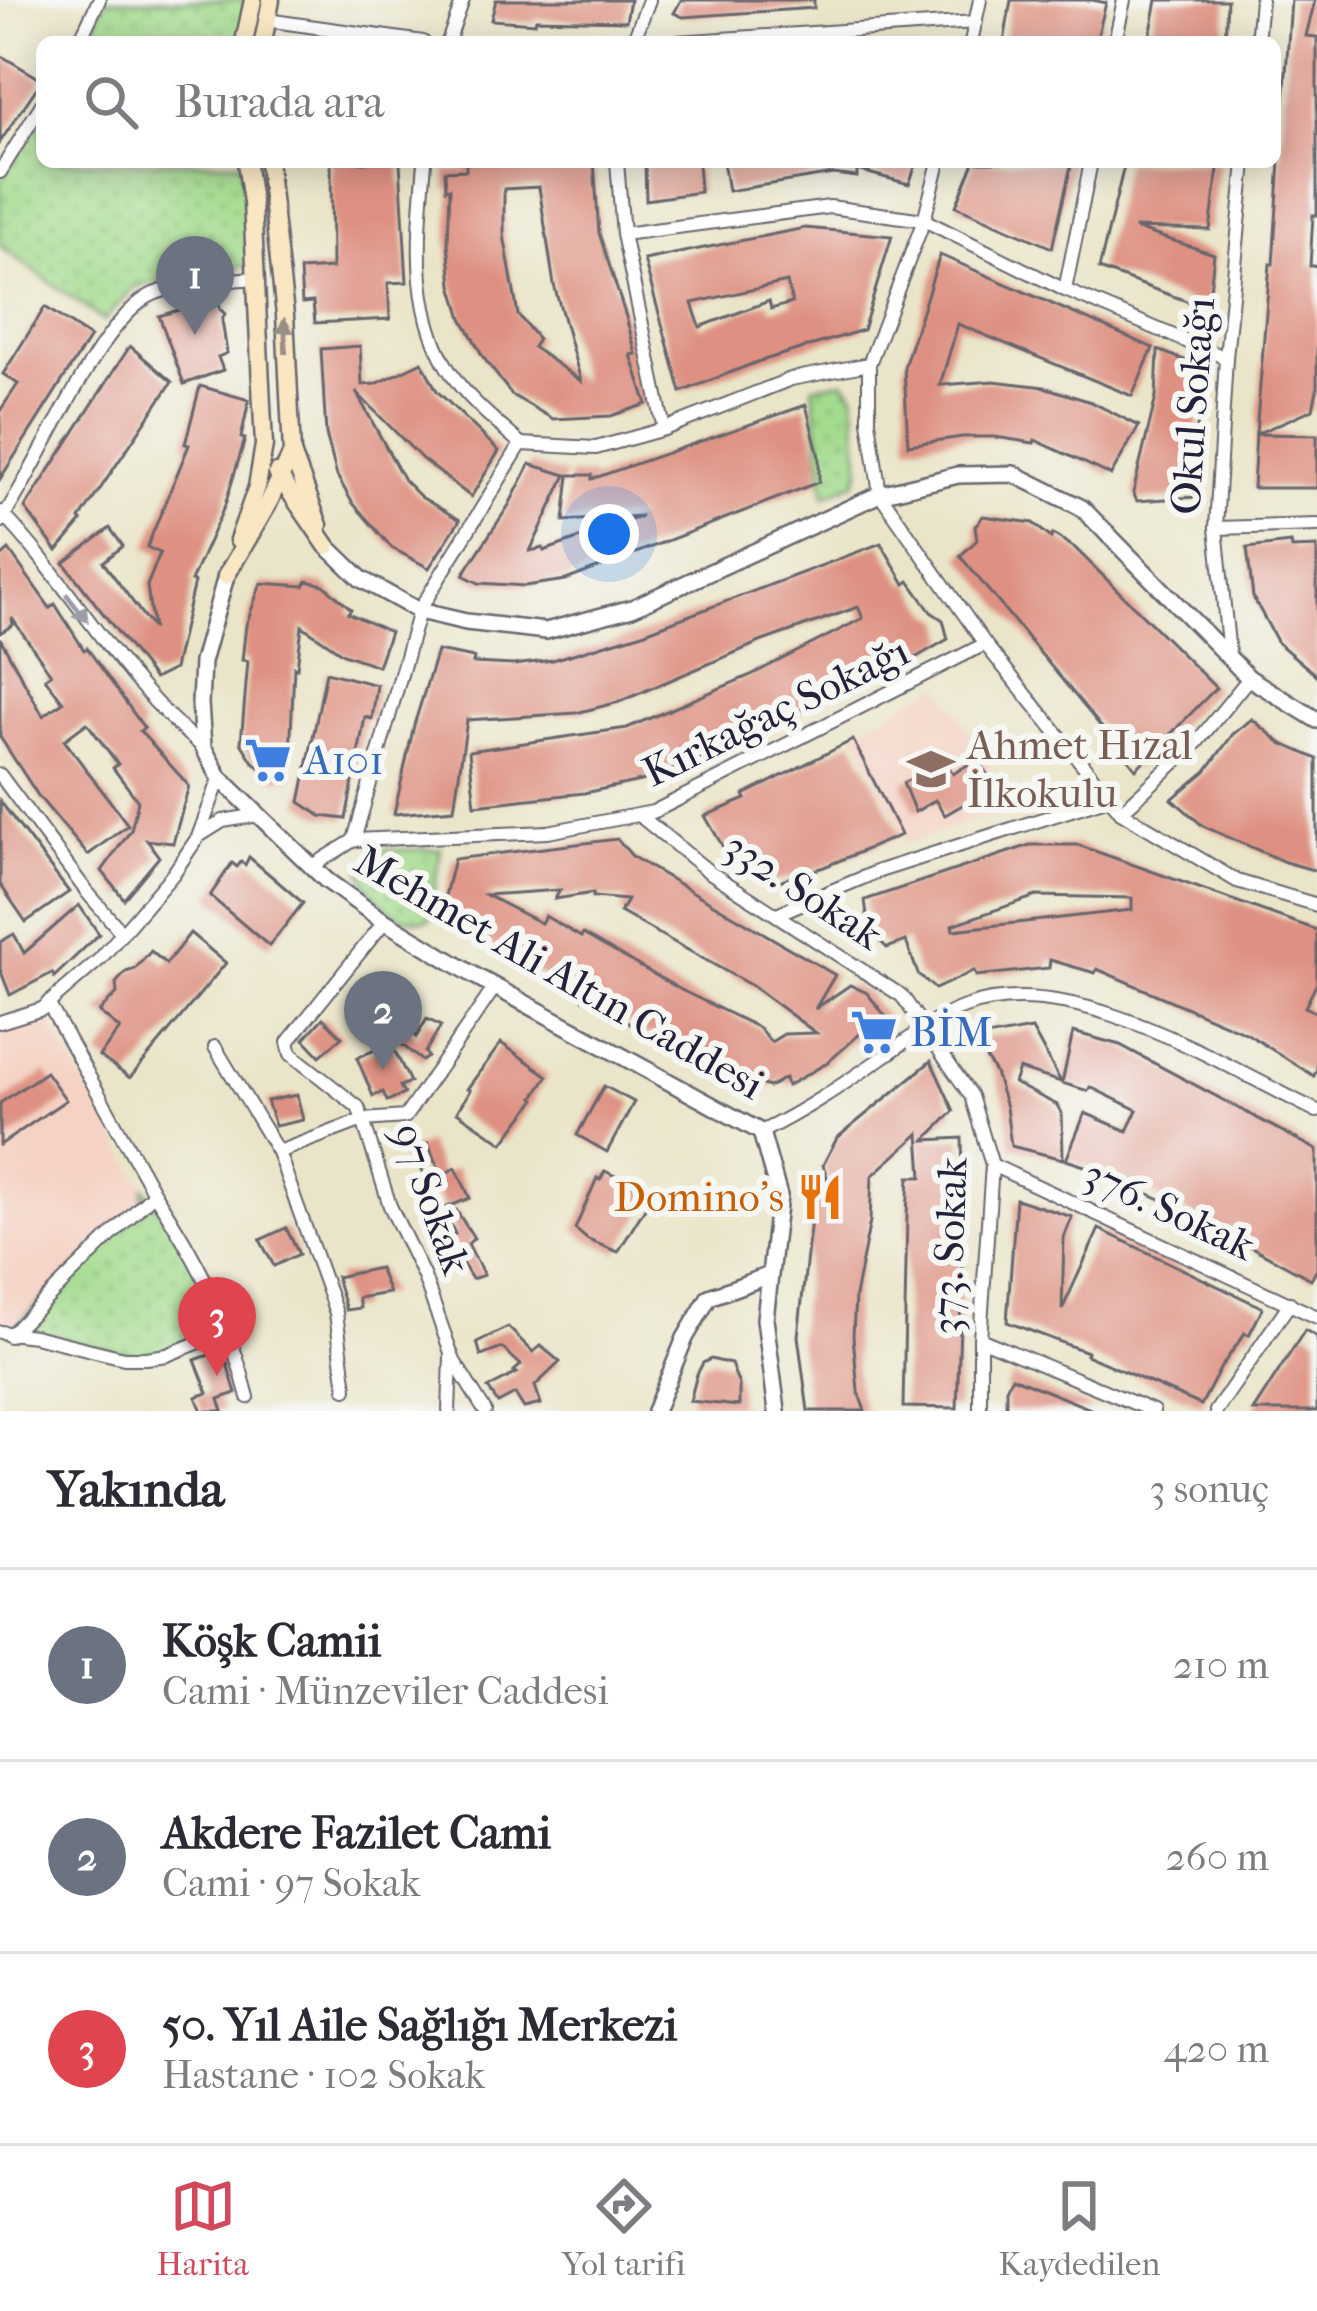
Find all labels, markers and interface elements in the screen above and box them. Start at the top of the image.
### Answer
search box [36,36,1281,168]
icon: search [78,69,144,135]
text: Burada ara [174,76,384,129]
pin: 1 [156,236,234,335]
street label: Okul Sokağı [1161,296,1225,516]
one-way arrow [276,316,295,354]
your location [579,504,639,564]
one-way arrow [64,592,88,623]
street label: Kırkağaç Sokağı [635,627,917,797]
place label: Ahmet Hızal İlkokulu [965,721,1193,818]
supermarket icon: A101 [243,735,293,785]
place label: A101 [302,736,384,785]
school or university icon: Ahmet Hızal İlkokulu [906,744,956,794]
street label: 332. Sokak [715,822,891,960]
street label: Mehmet Ali Altın Caddesi [346,836,772,1110]
pin: 2 [344,971,422,1070]
supermarket icon: BİM [849,1007,899,1057]
place label: BİM [910,1008,992,1057]
street label: 97 Sokak [381,1117,481,1281]
street label: 376. Sokak [1076,1149,1262,1271]
street label: 373. Sokak [922,1156,978,1335]
restaurant icon: Domino's [795,1172,845,1222]
place label: Domino's [614,1173,784,1222]
pin: 3 [178,1277,256,1376]
text: Yakında [48,1459,224,1519]
text: 3 sonuç [1149,1466,1269,1512]
text: Köşk Camii [162,1615,381,1668]
text: 1 [80,1642,94,1688]
text: 210 m [1173,1642,1269,1688]
text: Cami · Münzeviler Caddesi [162,1668,609,1714]
text: Akdere Fazilet Cami [162,1807,551,1860]
text: 2 [77,1834,97,1880]
text: 260 m [1166,1834,1269,1880]
text: Cami · 97 Sokak [162,1860,420,1906]
text: 50. Yıl Aile Sağlığı Merkezi [162,1999,677,2052]
text: 3 [79,2026,95,2072]
text: 420 m [1164,2026,1269,2072]
text: Hastane · 102 Sokak [162,2052,485,2098]
tab: Harita [157,2173,249,2284]
tab: Yol tarifi [562,2173,685,2284]
tab: Kaydedilen [999,2173,1160,2284]

